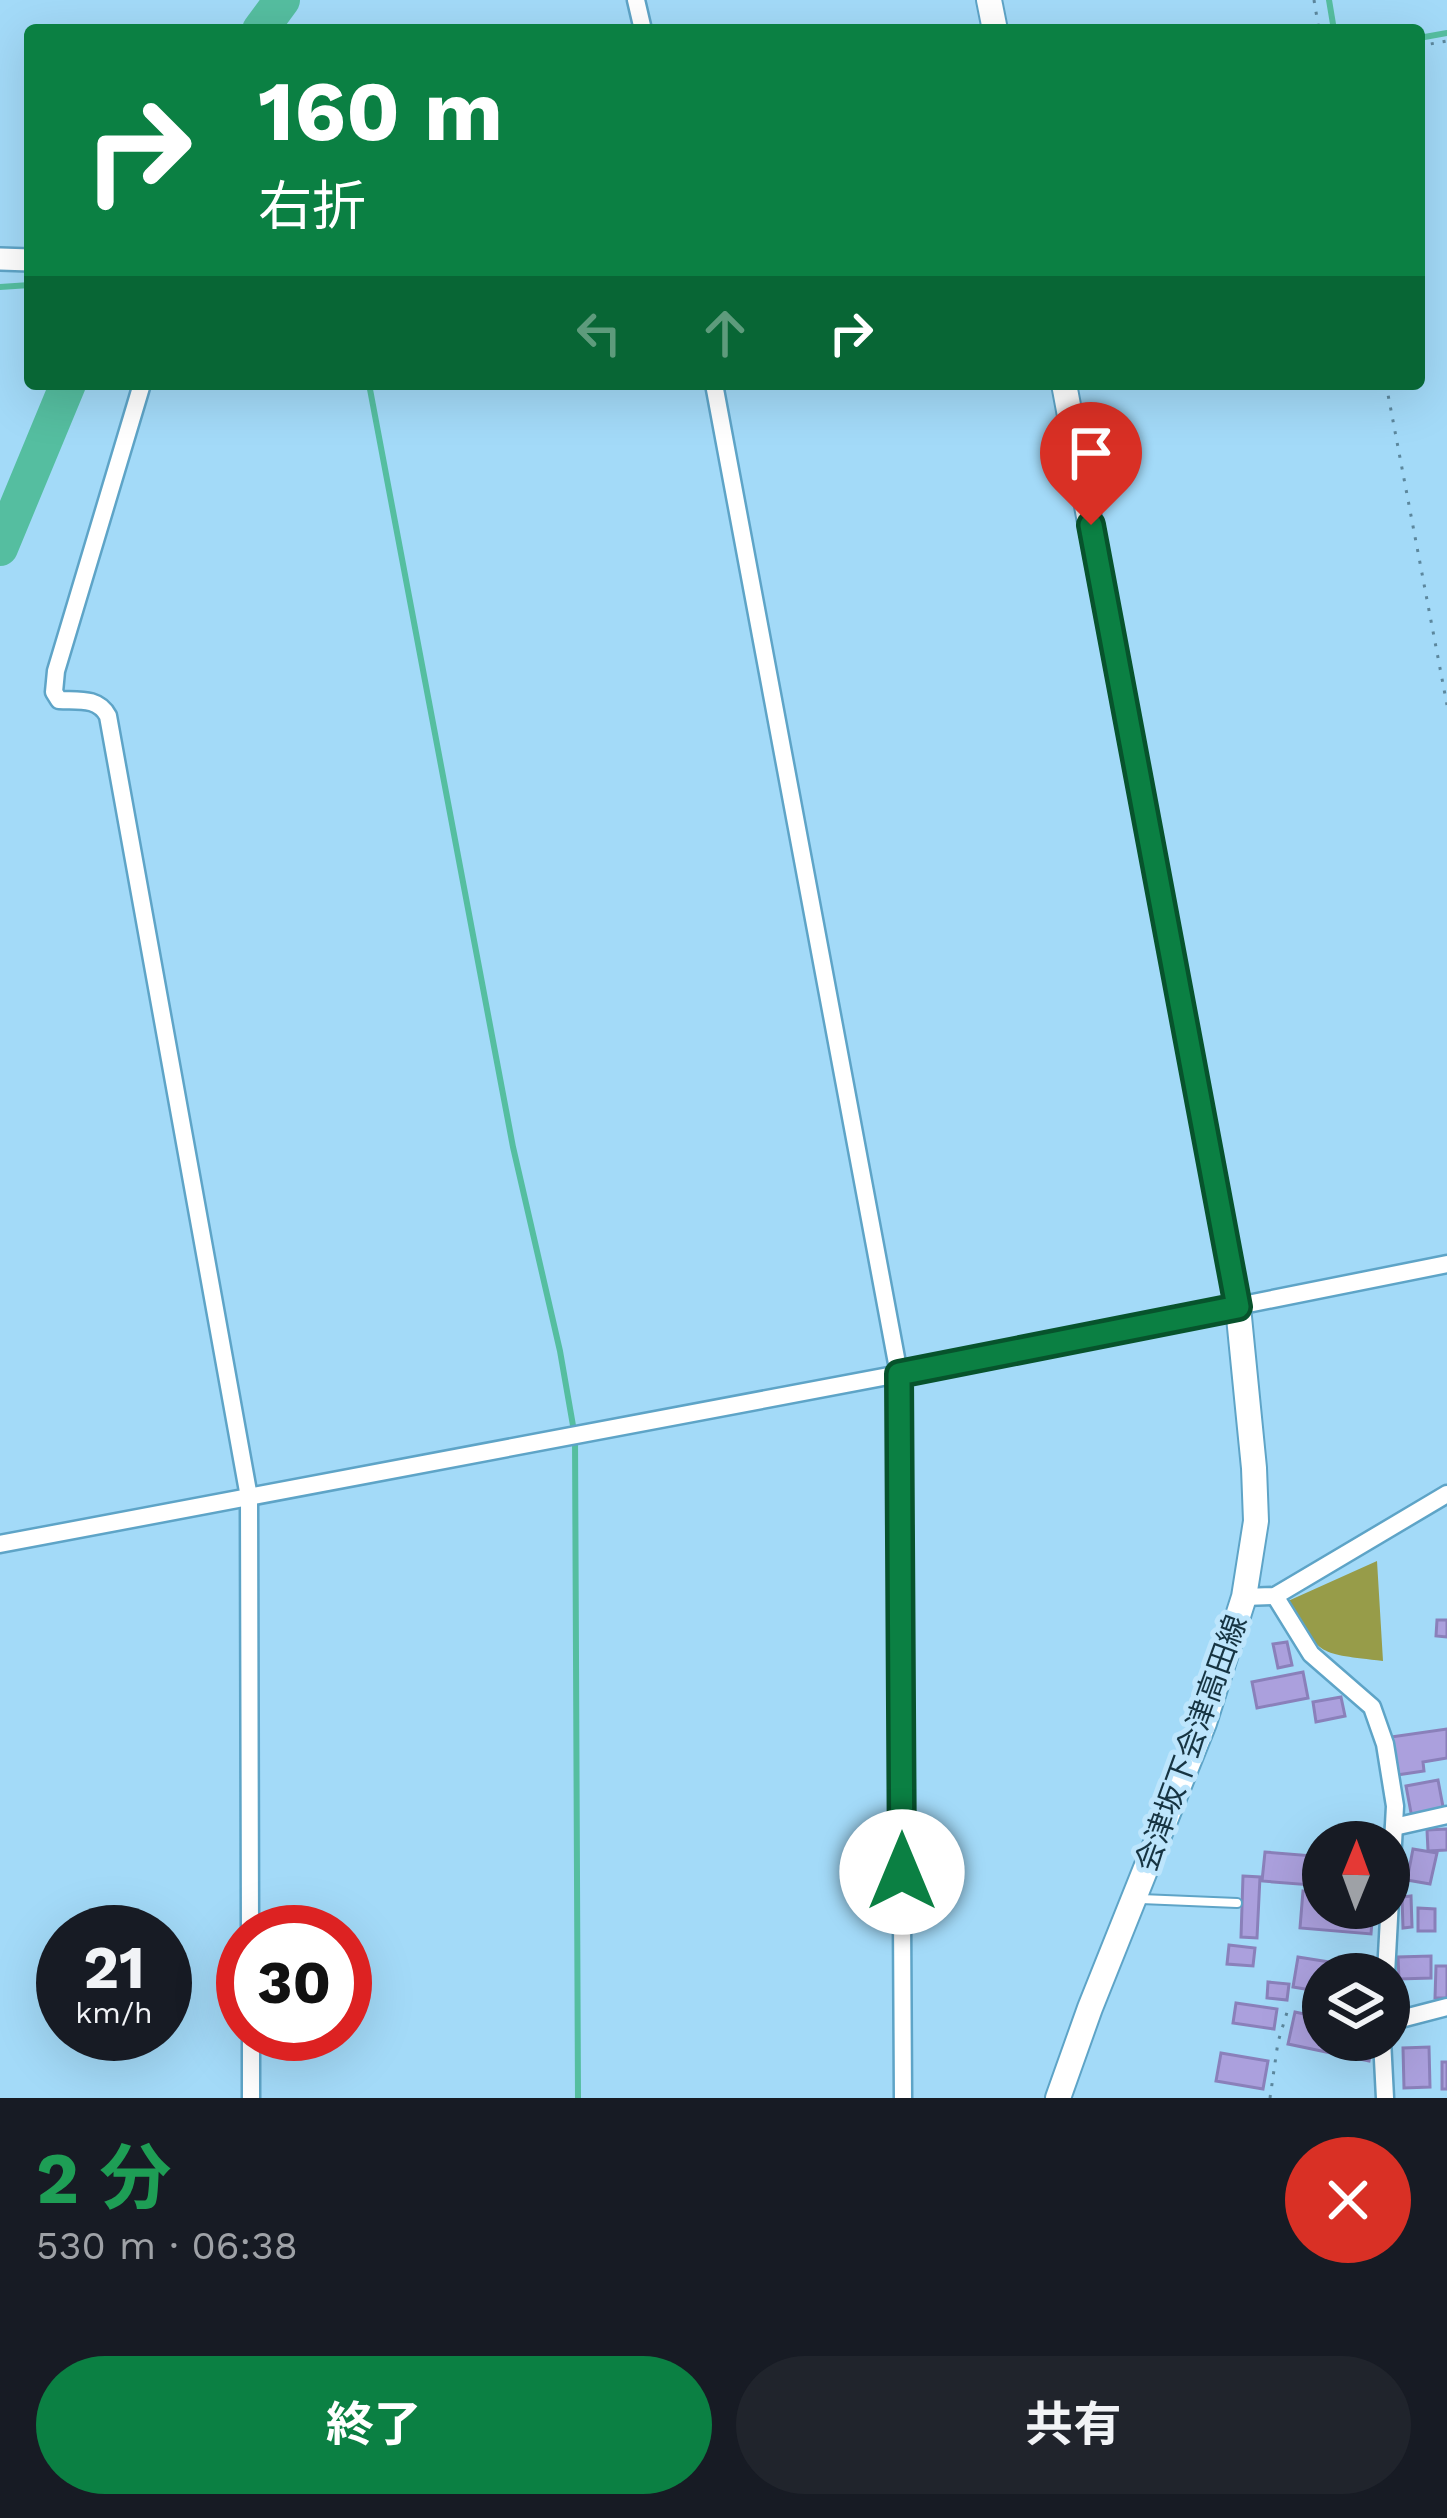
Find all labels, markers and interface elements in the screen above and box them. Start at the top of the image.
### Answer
text: 160 m [258,62,503,160]
icon: right [60,72,216,228]
text: 右折 [258,175,366,238]
icon: left [566,300,632,366]
icon: ahead [692,300,758,366]
icon: right [818,300,884,366]
pin [1040,402,1142,525]
icon: arrive [1058,420,1124,486]
street label: 会津坂下会津高田線 [1128,1610,1254,1876]
position arrow [839,1809,965,1935]
north arrow [1302,1821,1410,1929]
map controls [1302,1821,1410,2061]
speed limit sign: 30 [216,1905,372,2061]
text: 21 [83,1932,145,2003]
button: layers [1302,1953,1410,2061]
text: km/h [75,1995,153,2030]
text: 2 分 [36,2136,172,2220]
button: close [1285,2137,1411,2263]
text: 530 m · 06:38 [36,2223,298,2268]
button: 終了 [36,2356,712,2494]
button: 共有 [736,2356,1411,2494]

